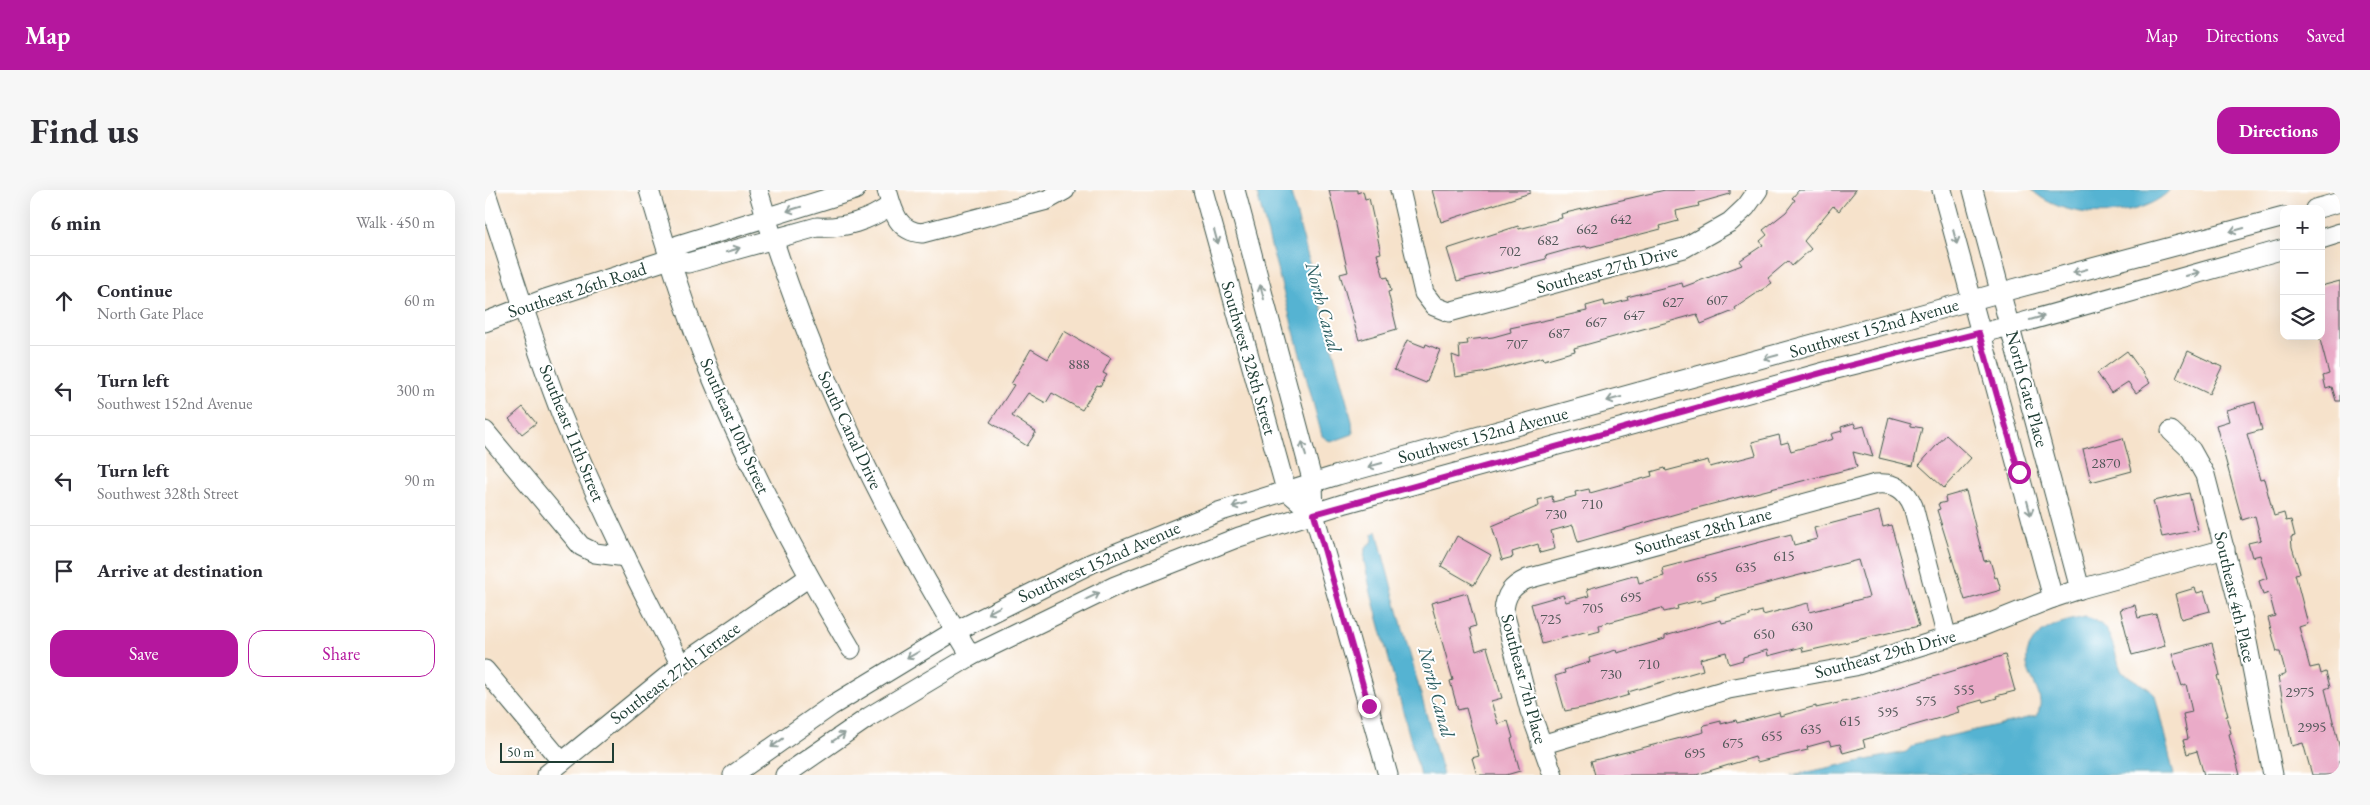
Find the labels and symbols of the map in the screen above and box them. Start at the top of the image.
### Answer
one-way arrow [787,204,803,214]
house number: 642 [1610,209,1633,228]
house number: 662 [1576,219,1599,238]
one-way arrow [2229,225,2245,235]
one-way arrow [1211,229,1221,245]
one-way arrow [1950,229,1960,245]
house number: 682 [1537,230,1560,249]
street label: Southeast 27th Drive [1534,239,1680,298]
house number: 702 [1499,241,1522,260]
one-way arrow [725,244,741,254]
street label: Southeast 26th Road [505,256,650,323]
water label: North Canal [1299,258,1348,356]
one-way arrow [2072,267,2088,276]
one-way arrow [2185,269,2201,279]
street label: Southwest 328th Street [1216,278,1283,438]
one-way arrow [1257,284,1267,300]
house number: 607 [1706,290,1729,309]
house number: 627 [1662,292,1685,311]
street label: Southwest 152nd Avenue [1787,292,1961,363]
house number: 647 [1623,305,1646,324]
house number: 667 [1585,312,1608,331]
one-way arrow [2029,313,2045,323]
house number: 687 [1548,323,1571,342]
street label: North Gate Place [2001,328,2054,450]
house number: 707 [1506,334,1529,353]
one-way arrow [1764,352,1780,362]
street label: Southeast 10th Street [695,354,776,498]
house number: 888 [1068,354,1090,373]
street label: Southeast 11th Street [534,361,611,505]
street label: South Canal Drive [813,367,888,493]
one-way arrow [1607,395,1623,405]
street label: Southwest 152nd Avenue [1395,401,1570,468]
one-way arrow [1299,441,1309,457]
house number: 2870 [2092,453,2120,472]
one-way arrow [1367,461,1383,470]
route start [2008,461,2031,484]
house number: 710 [1581,494,1603,513]
one-way arrow [2025,499,2034,515]
one-way arrow [1232,501,1248,510]
street label: Southeast 28th Lane [1632,501,1774,560]
house number: 730 [1545,504,1567,523]
street label: Southwest 152nd Avenue [1014,515,1183,608]
street label: Southeast 4th Place [2209,529,2262,665]
house number: 615 [1773,546,1795,565]
house number: 635 [1735,557,1757,576]
house number: 655 [1696,567,1718,586]
house number: 695 [1620,587,1642,606]
one-way arrow [1085,591,1100,600]
house number: 705 [1582,598,1604,617]
one-way arrow [987,606,1002,615]
house number: 725 [1540,609,1562,628]
street label: Southeast 7th Place [1496,611,1553,746]
street label: Southeast 27th Terrace [605,616,744,729]
house number: 630 [1791,616,1813,635]
house number: 650 [1753,624,1775,643]
street label: Southeast 29th Drive [1812,624,1958,683]
water label: North Canal [1412,643,1461,741]
one-way arrow [907,650,921,660]
house number: 710 [1638,654,1660,673]
house number: 730 [1600,664,1622,683]
house number: 555 [1953,680,1975,699]
house number: 2975 [2286,682,2314,701]
house number: 575 [1915,691,1937,710]
route end [1358,695,1381,718]
house number: 595 [1877,702,1899,721]
house number: 615 [1839,711,1861,730]
house number: 2995 [2298,717,2326,736]
house number: 635 [1800,719,1822,738]
house number: 655 [1761,726,1783,745]
one-way arrow [832,732,846,742]
house number: 675 [1722,733,1744,752]
one-way arrow [770,738,784,748]
scale bar [500,740,614,763]
house number: 695 [1684,743,1706,762]

